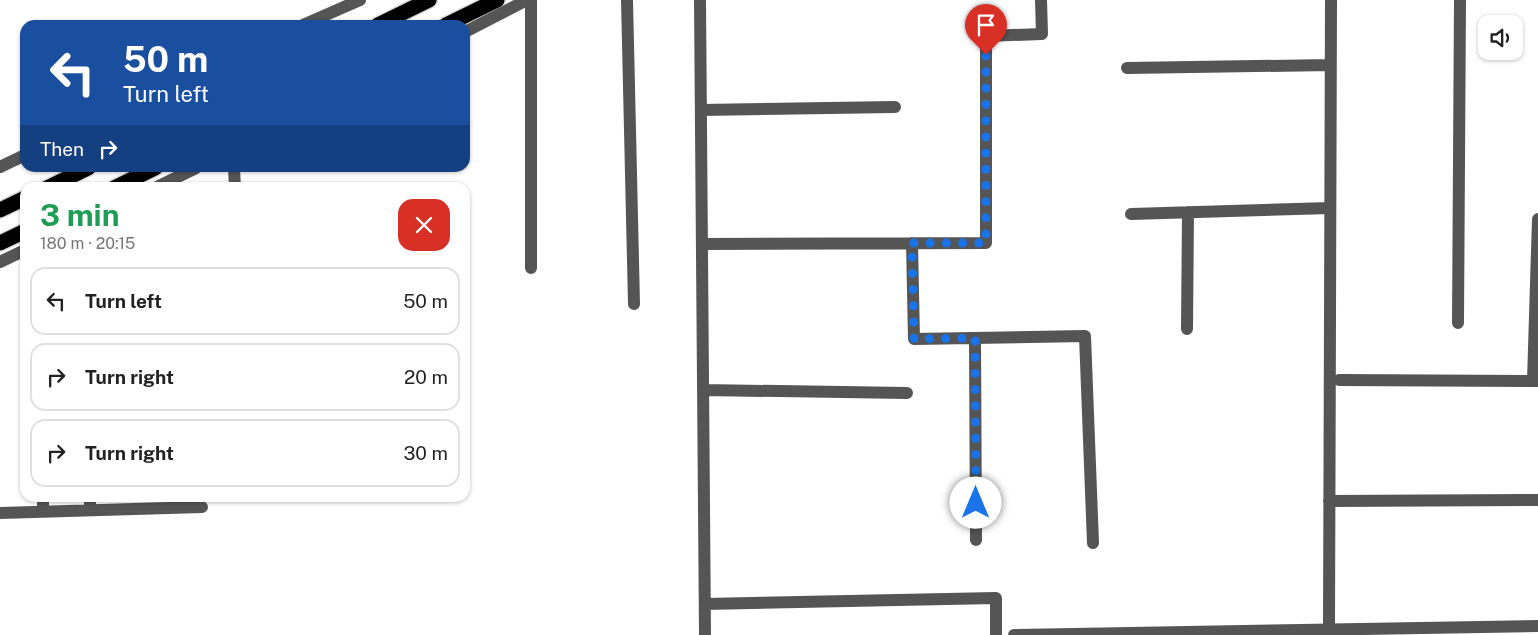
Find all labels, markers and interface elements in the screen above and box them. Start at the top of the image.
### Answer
pin [965,4,1007,55]
icon: arrive [972,11,1000,39]
map controls [1478,15,1523,60]
button: sound [1478,15,1523,60]
text: 50 m [123,39,208,80]
icon: left [40,40,105,105]
text: Turn left [123,81,209,107]
icon: right [94,135,122,163]
text: Then [40,138,84,160]
text: 3 min [40,197,119,233]
button: close [398,199,450,251]
text: 180 m · 20:15 [40,234,135,253]
icon: left [42,287,70,315]
text: Turn left [85,290,162,312]
text: 50 m [403,290,448,312]
icon: right [42,363,70,391]
text: Turn right [85,366,174,388]
text: 20 m [404,366,448,388]
icon: right [42,439,70,467]
text: Turn right [85,442,174,464]
text: 30 m [403,442,448,464]
position arrow [949,476,1001,528]

